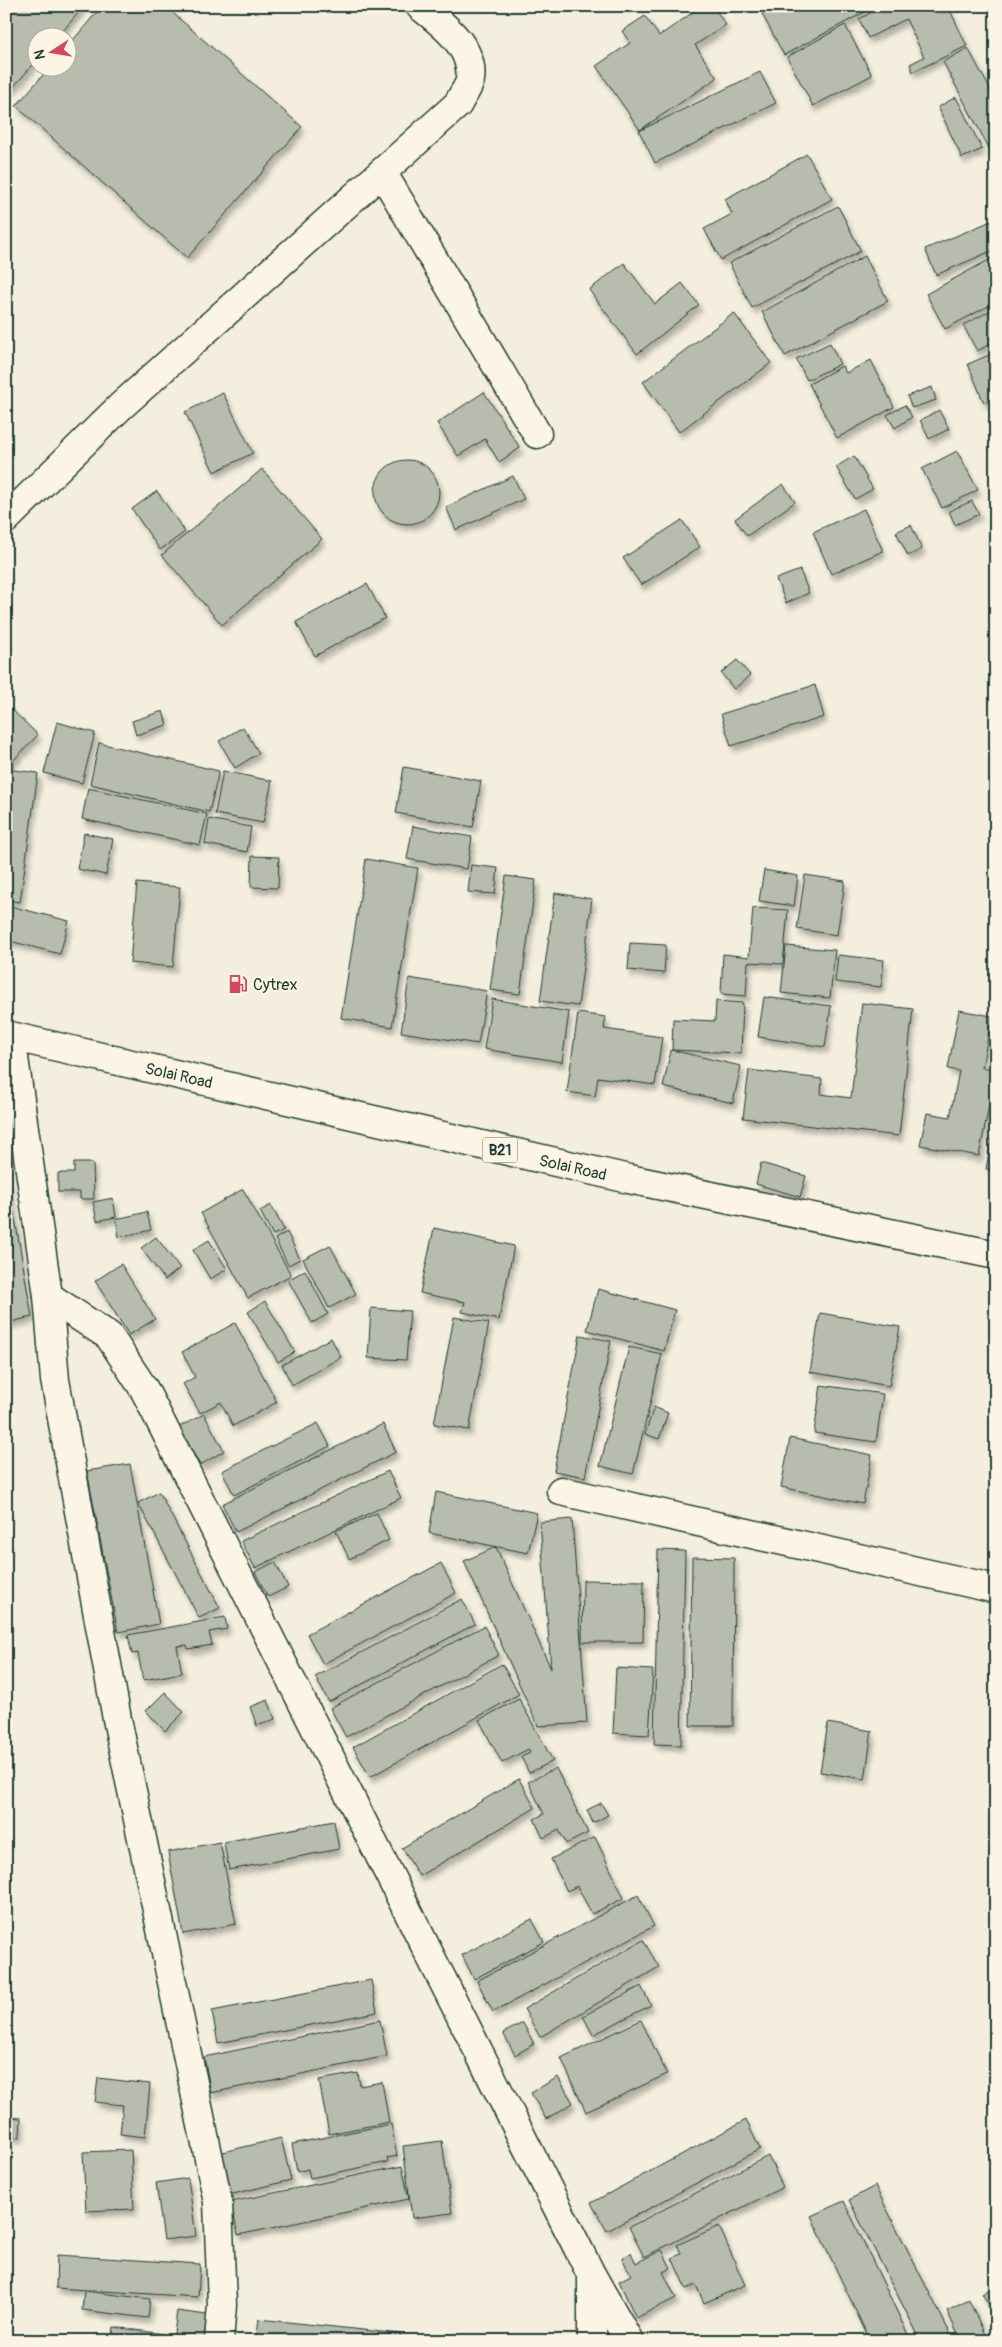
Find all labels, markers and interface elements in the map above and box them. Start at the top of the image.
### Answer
north arrow [28,28,78,78]
text: N [30,48,49,61]
fuel station icon: Cytrex [227,973,249,995]
place label: Cytrex [253,975,297,995]
street label: Solai Road [143,1059,214,1093]
road number: B21 [482,1138,518,1162]
street label: Solai Road [537,1151,608,1185]

